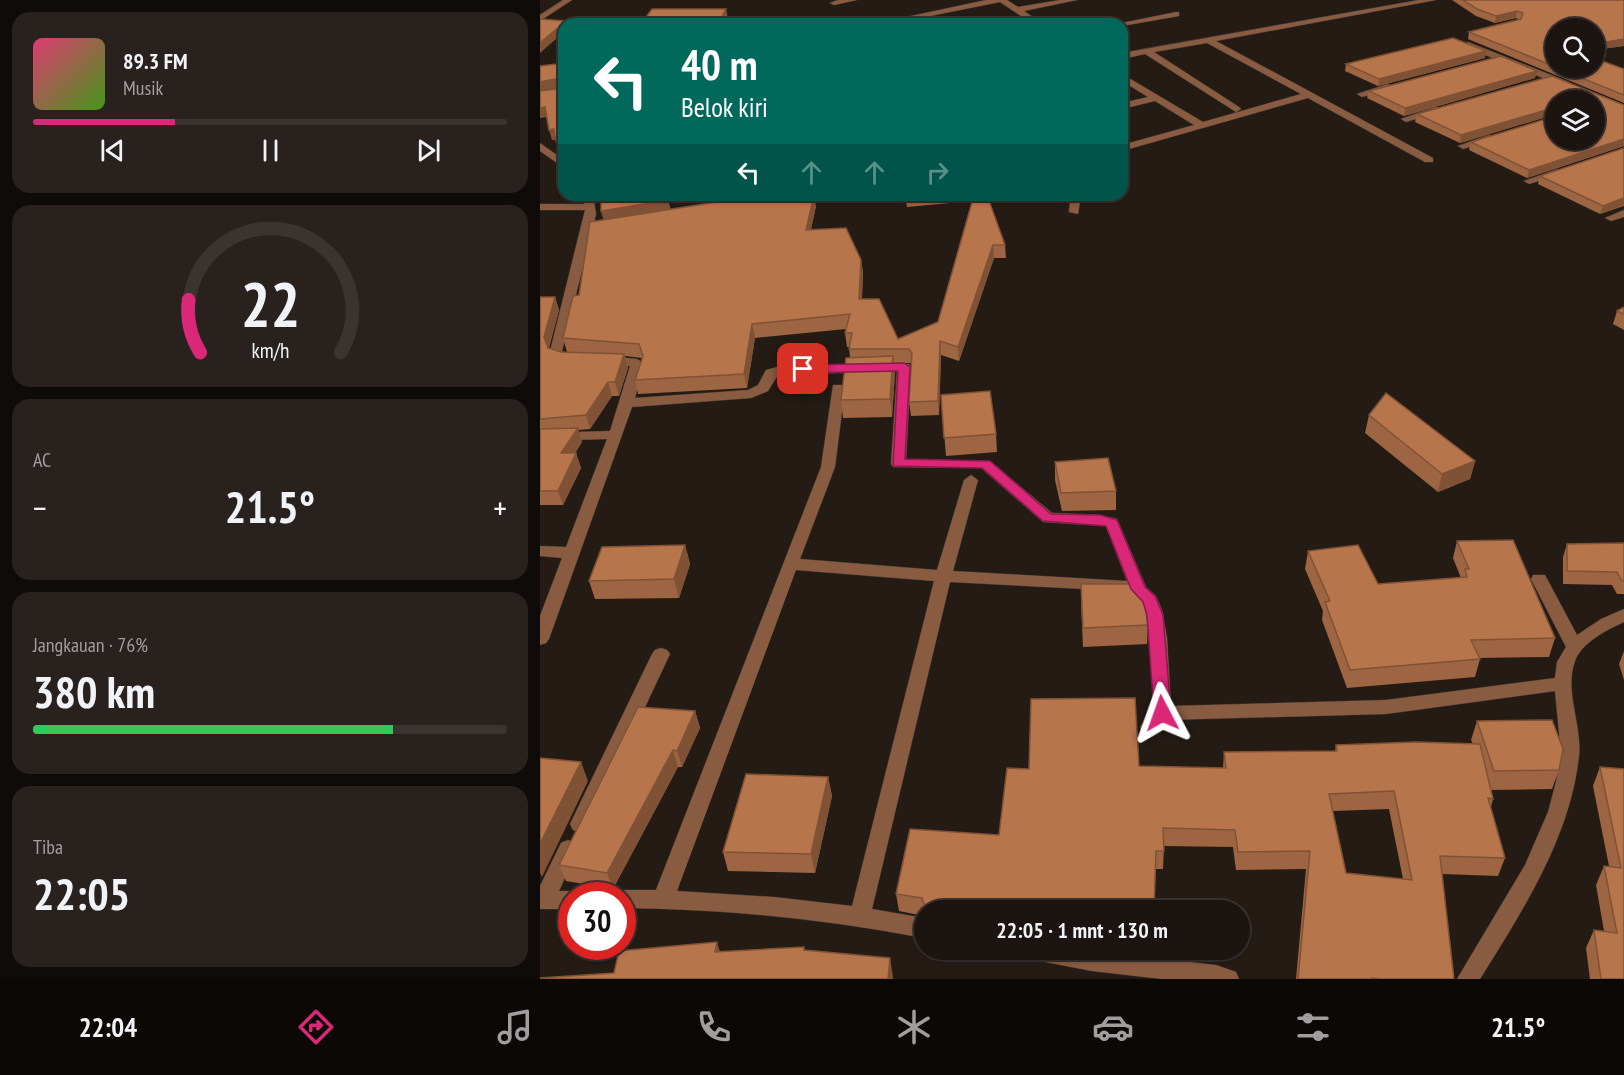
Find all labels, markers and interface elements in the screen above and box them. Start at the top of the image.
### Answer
map controls [1545,18,1605,150]
button: search [1545,18,1605,78]
text: 40 m [681,37,758,92]
icon: left [582,42,660,120]
text: 89.3 FM [123,47,188,75]
text: Musik [123,75,163,101]
text: Belok kiri [681,90,768,124]
button: layers [1545,90,1605,150]
icon: previous [96,134,129,167]
icon: pause [254,134,287,167]
icon: next [412,134,445,167]
icon: left [732,156,765,189]
icon: ahead [795,156,828,189]
icon: ahead [858,156,891,189]
icon: right [921,156,954,189]
text: 22 [240,263,300,344]
text: km/h [251,337,289,365]
pin [777,343,828,394]
icon: arrive [786,352,819,385]
text: AC [33,447,51,473]
text: 21.5° [225,477,315,535]
text: − [33,486,47,529]
text: + [493,486,507,529]
text: Jangkauan · 76% [33,632,148,658]
text: 380 km [33,662,155,720]
position arrow [1130,681,1194,745]
text: Tiba [33,834,63,860]
text: 22:05 [33,864,130,922]
speed limit sign: 30 [558,882,636,960]
text: 22:05 · 1 mnt · 130 m [996,916,1168,944]
icon: directions [295,1006,337,1048]
icon: music [494,1006,536,1048]
icon: phone [693,1006,735,1048]
icon: climate [893,1006,935,1048]
icon: car [1092,1006,1134,1048]
icon: filters [1292,1006,1334,1048]
text: 22:04 [79,1010,137,1044]
text: 21.5° [1491,1010,1545,1044]

